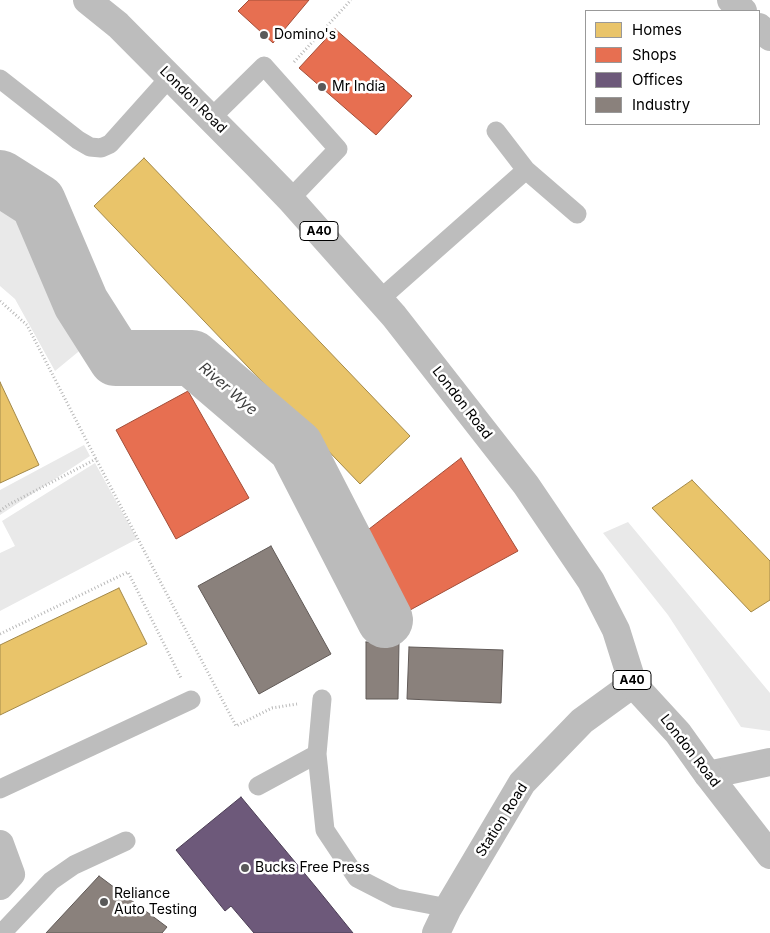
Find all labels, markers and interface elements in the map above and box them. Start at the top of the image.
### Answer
legend [585,10,760,125]
text: Homes [632,20,682,39]
place label: Domino's [274,27,336,43]
marker: Domino's [258,29,270,41]
text: Shops [632,45,677,64]
street label: London Road [156,63,230,137]
text: Offices [632,70,683,89]
place label: Mr India [332,79,386,95]
marker: Mr India [316,81,328,93]
text: Industry [632,95,690,114]
road number: A40 [300,222,338,240]
water label: River Wye [195,359,261,419]
street label: London Road [428,363,496,443]
road number: A40 [613,670,651,690]
street label: London Road [656,711,724,791]
street label: Station Road [473,780,531,860]
place label: Bucks Free Press [255,860,370,876]
marker: Bucks Free Press [239,862,251,874]
place label: Reliance Auto Testing [114,886,197,919]
marker: Reliance Auto Testing [98,896,110,908]

